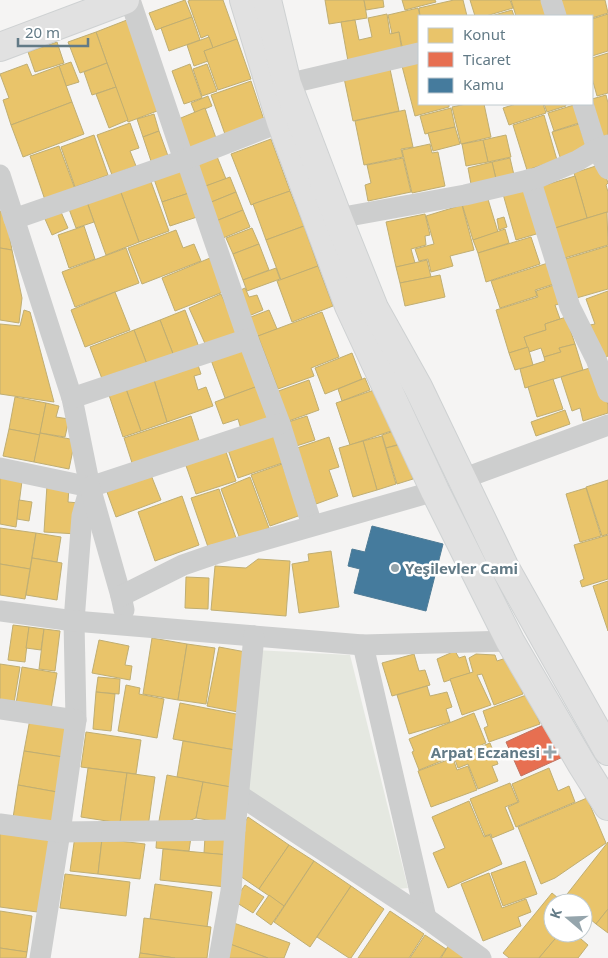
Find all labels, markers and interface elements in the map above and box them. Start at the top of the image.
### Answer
scale bar [18,15,88,47]
legend [418,15,593,105]
text: 20 m [25,22,60,42]
text: Konut [463,24,506,44]
text: Ticaret [463,49,511,69]
text: Kamu [463,74,504,94]
place label: Yeşilevler Cami [405,558,518,578]
marker: Yeşilevler Cami [389,562,401,574]
place label: Arpat Eczanesi [431,742,540,762]
marker: Arpat Eczanesi [544,746,556,758]
north arrow [543,893,593,943]
text: K [545,905,566,921]

